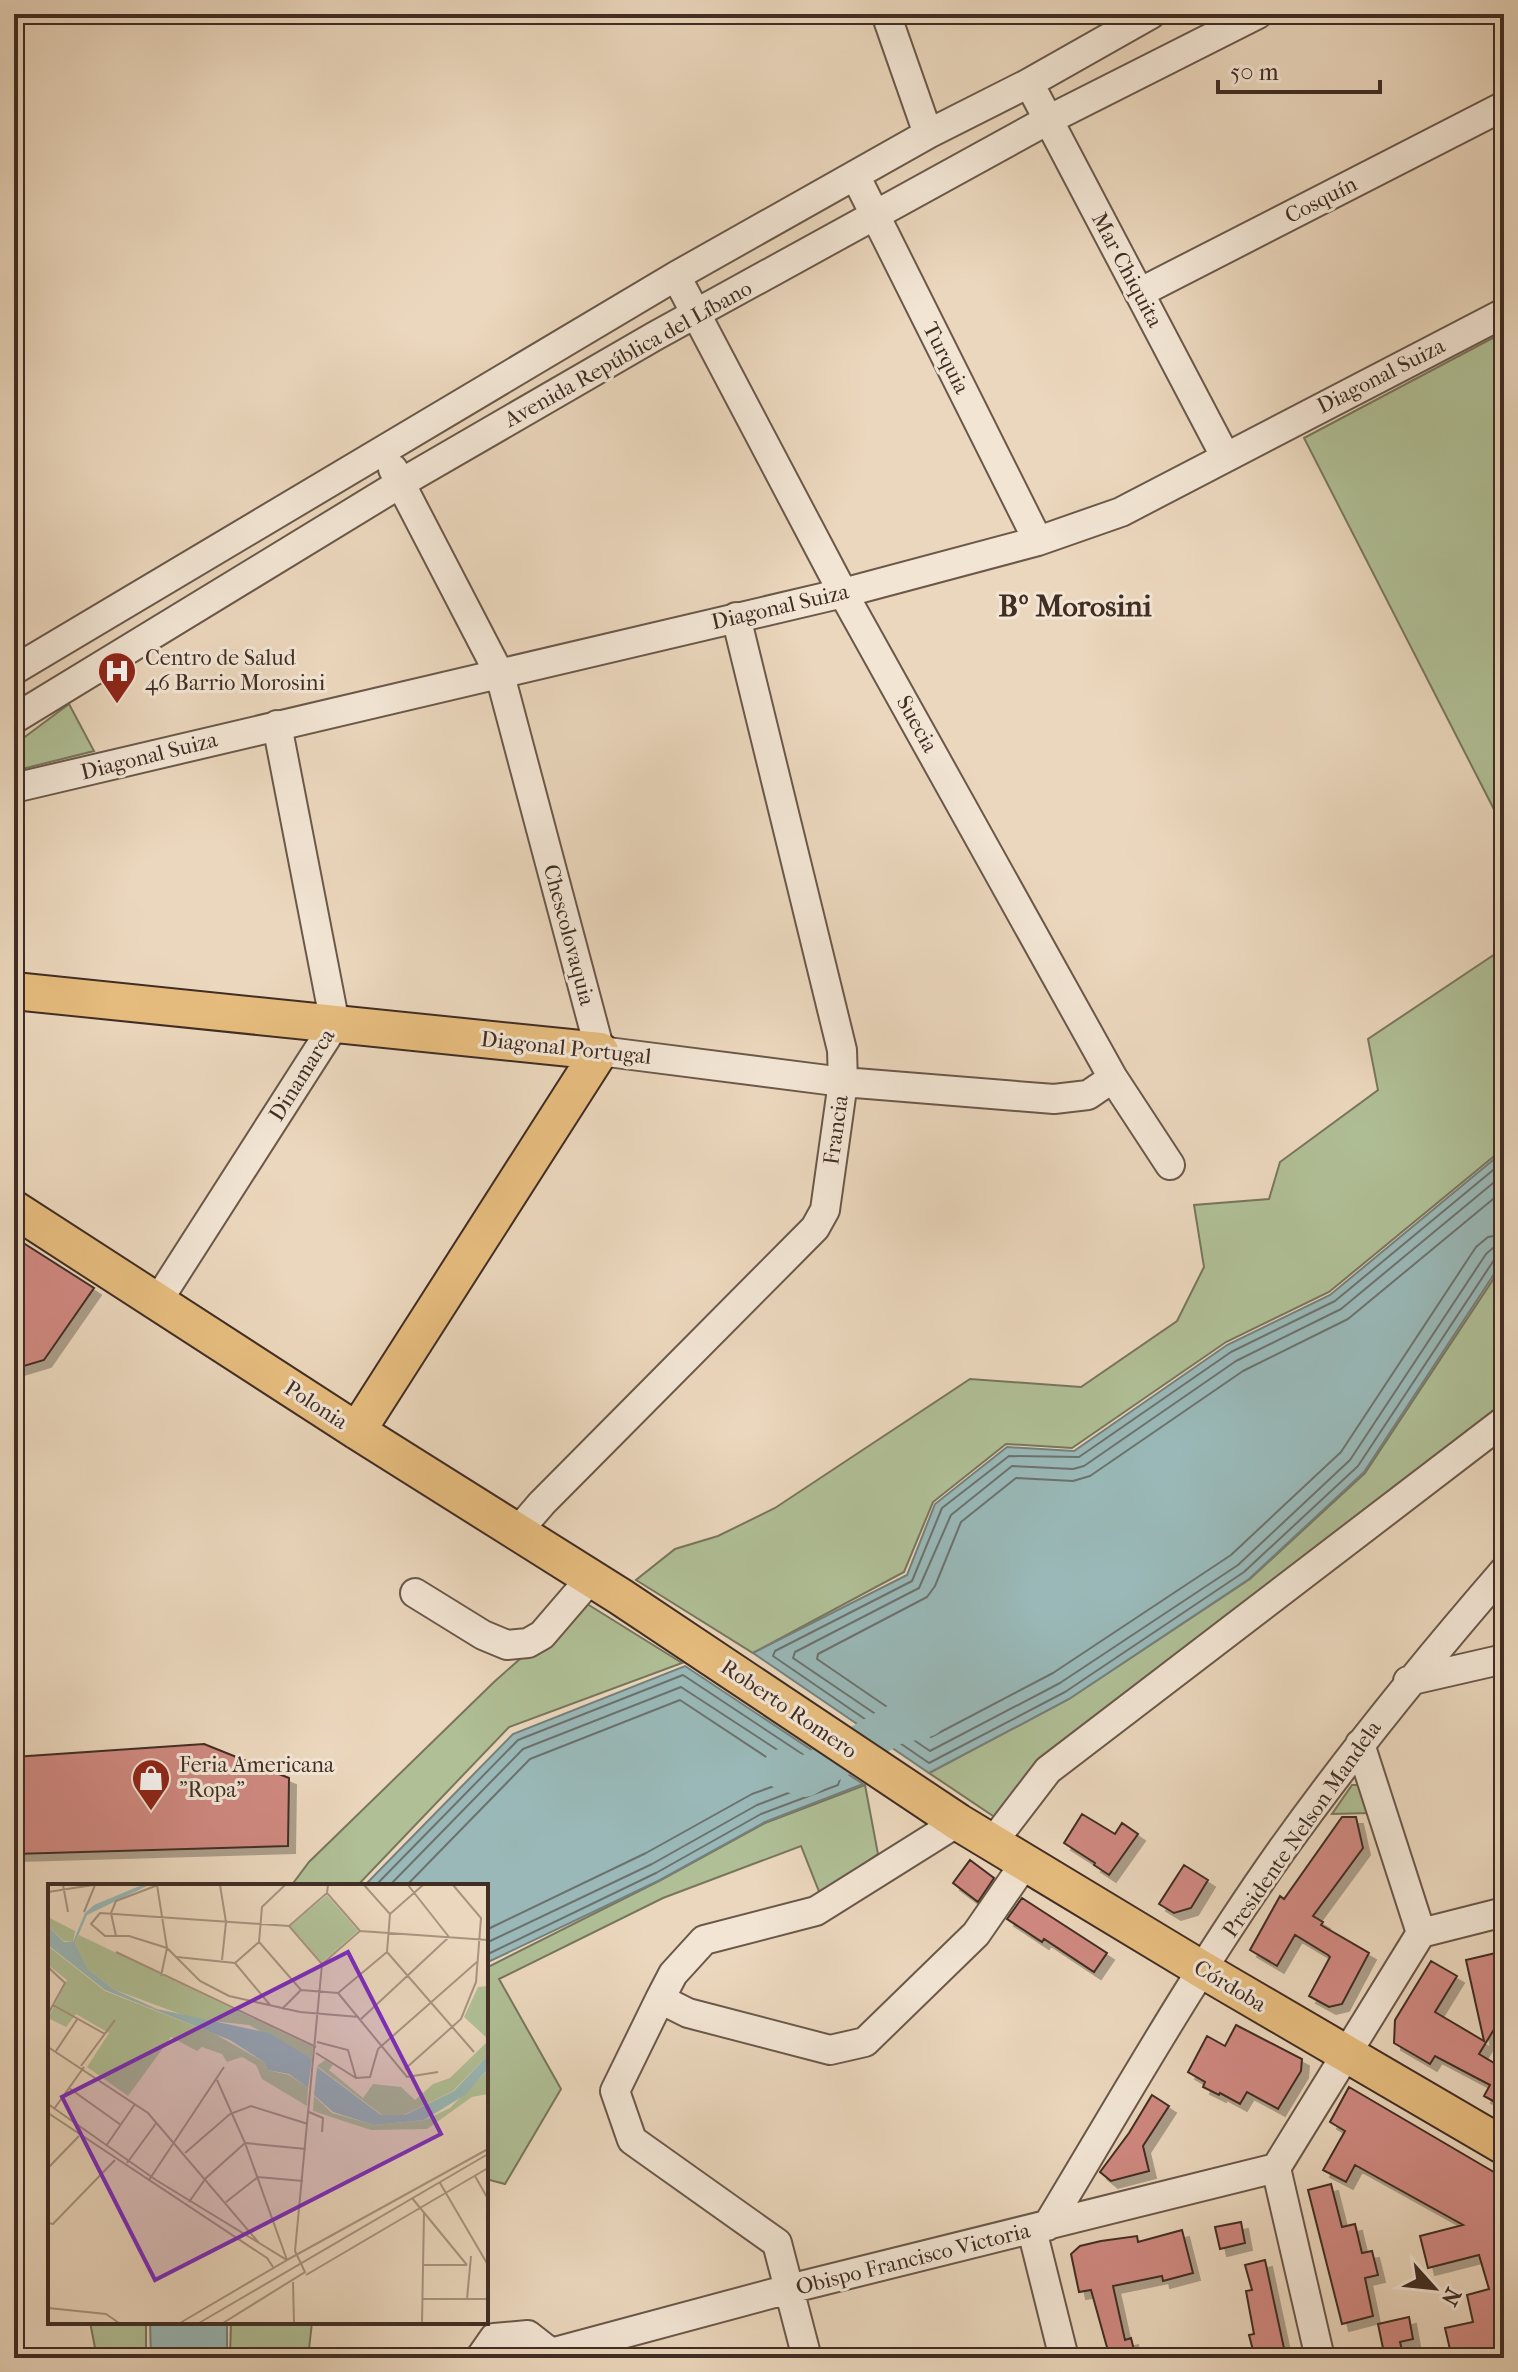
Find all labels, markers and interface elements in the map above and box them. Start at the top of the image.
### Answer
scale bar [1218,44,1380,94]
text: 50 m [1230,58,1279,86]
street label: Cosquín [1281,171,1362,229]
street label: Mar Chiquita [1086,208,1168,333]
street label: Avenida República del Líbano [499,275,756,433]
street label: Turquia [917,318,975,399]
street label: Diagonal Suiza [1313,332,1450,419]
street label: Diagonal Suiza [709,578,852,635]
district label: Bº Morosini [998,589,1152,624]
place label: Centro de Salud 46 Barrio Morosini [145,645,326,696]
hospital icon: Centro de Salud 46 Barrio Morosini [96,650,138,705]
street label: Suecia [891,691,944,758]
street label: Diagonal Suiza [78,726,221,786]
street label: Chescolovaquia [538,862,601,1009]
street label: Dinamarca [263,1023,341,1126]
street label: Diagonal Portugal [479,1026,653,1070]
street label: Francia [818,1093,854,1167]
street label: Polonia [280,1375,353,1435]
street label: Roberto Romero [716,1654,862,1764]
street label: Presidente Nelson Mandela [1217,1715,1387,1942]
place label: Feria Americana "Ropa" [179,1752,335,1803]
shop icon: Feria Americana "Ropa" [130,1757,172,1812]
inset map [48,1884,488,2324]
street label: Córdoba [1189,1954,1272,2018]
street label: Obispo Francisco Victoria [793,2217,1034,2301]
north arrow [1394,2248,1474,2328]
text: N [1435,2283,1466,2310]

